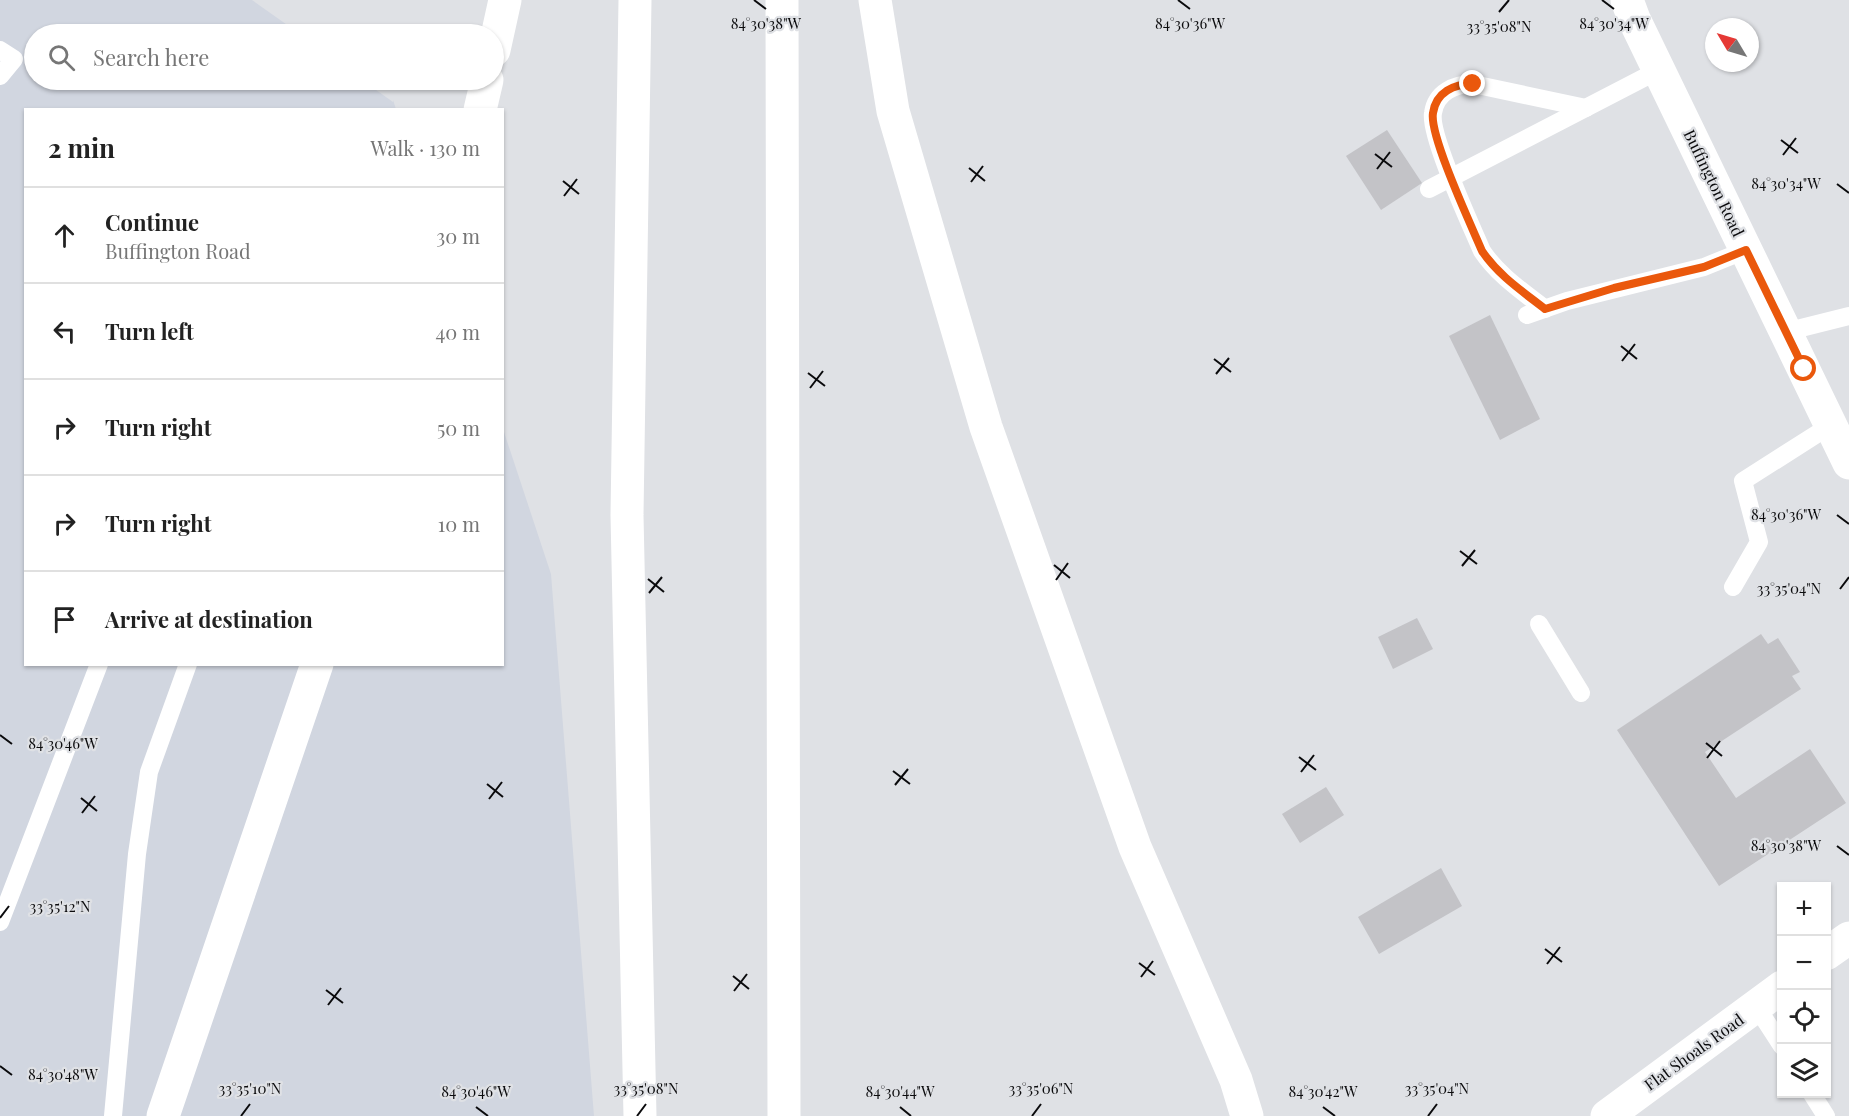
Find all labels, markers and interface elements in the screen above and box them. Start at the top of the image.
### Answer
text: 84°30'38"W [731,13,802,33]
text: 84°30'36"W [1155,13,1225,33]
text: 84°30'34"W [1579,13,1649,33]
text: 33°35'08"N [1466,16,1532,36]
north arrow [1705,18,1759,72]
search box [24,24,504,90]
icon: search [45,41,78,74]
text: Search here [93,42,209,72]
route end [1459,70,1485,96]
street label: Buffington Road [1679,126,1749,240]
text: 2 min [48,130,115,165]
text: Walk · 130 m [370,134,480,161]
text: 84°30'34"W [1751,173,1821,193]
text: Continue [105,207,199,237]
icon: ahead [48,219,81,252]
text: 30 m [436,222,480,249]
text: Buffington Road [105,237,251,264]
icon: left [48,315,81,348]
text: Turn left [105,316,194,346]
text: 40 m [435,318,480,345]
route start [1790,355,1816,381]
icon: right [48,411,81,444]
text: Turn right [105,412,211,442]
text: 50 m [437,414,480,441]
text: 84°30'36"W [1751,504,1821,524]
icon: right [48,507,81,540]
text: Turn right [105,508,211,538]
text: 10 m [438,510,480,537]
text: 33°35'04"N [1757,578,1822,598]
icon: arrive [48,603,81,636]
text: Arrive at destination [105,604,313,634]
text: 84°30'46"W [28,733,98,753]
text: 84°30'38"W [1751,835,1822,855]
map controls [1777,882,1831,1098]
button: + [1777,882,1831,936]
text: 33°35'12"N [29,896,91,916]
button: − [1777,936,1831,990]
button: locate [1777,990,1831,1044]
street label: Flat Shoals Road [1640,1008,1748,1095]
button: layers [1777,1044,1831,1098]
text: 84°30'48"W [28,1064,98,1084]
text: 33°35'10"N [219,1078,282,1098]
text: 33°35'08"N [613,1078,679,1098]
text: 33°35'06"N [1009,1078,1074,1098]
text: 33°35'04"N [1405,1078,1470,1098]
text: 84°30'46"W [441,1081,511,1101]
text: 84°30'44"W [865,1081,935,1101]
text: 84°30'42"W [1288,1081,1358,1101]

